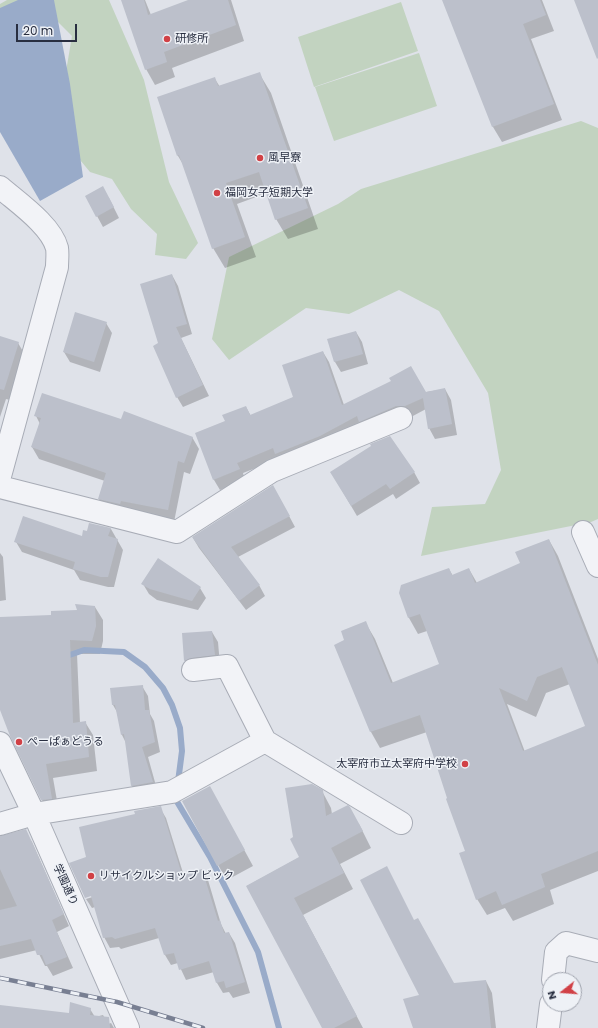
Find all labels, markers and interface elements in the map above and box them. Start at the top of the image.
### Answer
scale bar [18,16,79,42]
text: 20 m [23,22,53,39]
place label: 研修所 [175,32,208,46]
marker: 研修所 [162,34,172,44]
place label: 風早寮 [268,151,301,165]
marker: 風早寮 [255,153,265,163]
place label: 福岡女子短期大学 [225,186,313,200]
marker: 福岡女子短期大学 [212,188,222,198]
place label: ぺーぱぁどうる [27,735,104,749]
marker: ぺーぱぁどうる [14,737,24,747]
place label: 太宰府市立太宰府中学校 [336,757,457,771]
marker: 太宰府市立太宰府中学校 [460,759,470,769]
street label: 学園通り [50,862,80,908]
place label: リサイクルショップ ビック [99,869,234,883]
marker: リサイクルショップ ビック [86,871,96,881]
north arrow [542,972,582,1012]
text: N [543,989,560,1002]

